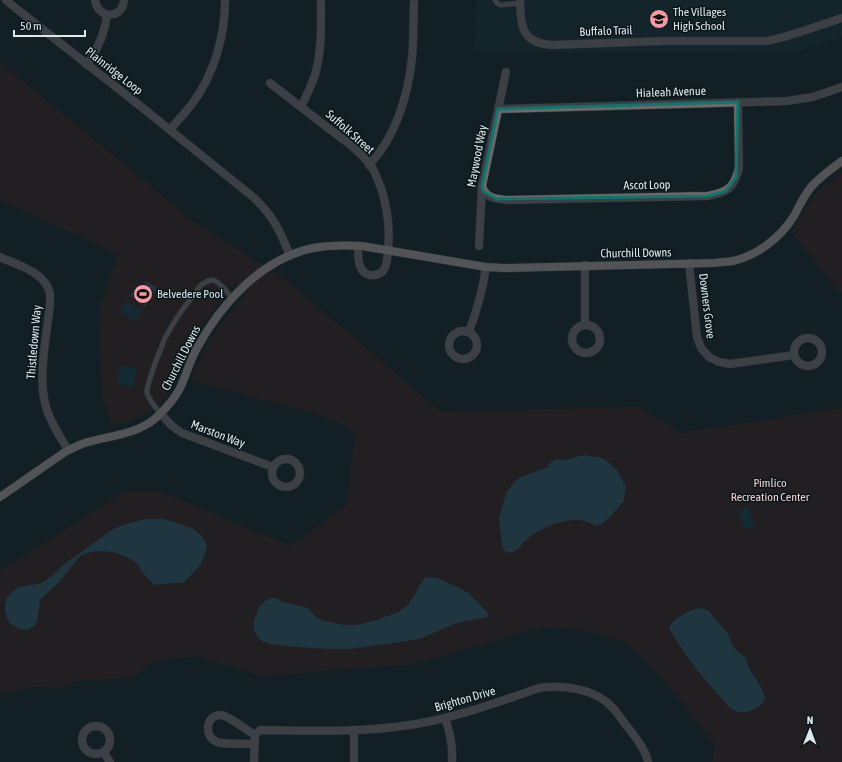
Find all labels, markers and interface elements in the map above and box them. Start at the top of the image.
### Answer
place label: The Villages High School [673,5,726,33]
school or university icon: The Villages High School [648,8,670,30]
scale bar [14,12,85,38]
text: 50 m [20,19,42,33]
street label: Buffalo Trail [579,23,634,39]
street label: Plainridge Loop [83,44,146,98]
street label: Hialeah Avenue [636,84,706,100]
street label: Suffolk Street [323,107,377,157]
street label: Maywood Way [464,124,490,188]
street label: Ascot Loop [623,178,671,192]
street label: Churchill Downs [600,245,672,261]
street label: Downers Grove [696,272,718,340]
sports icon: Belvedere Pool [132,283,154,305]
place label: Belvedere Pool [157,287,224,301]
street label: Thistledown Way [24,304,44,380]
street label: Churchill Downs [159,323,203,393]
street label: Marston Way [189,417,247,451]
park label: Pimlico Recreation Center [731,476,810,504]
street label: Brighton Drive [433,684,497,714]
north arrow [790,710,830,750]
text: N [807,714,814,726]

